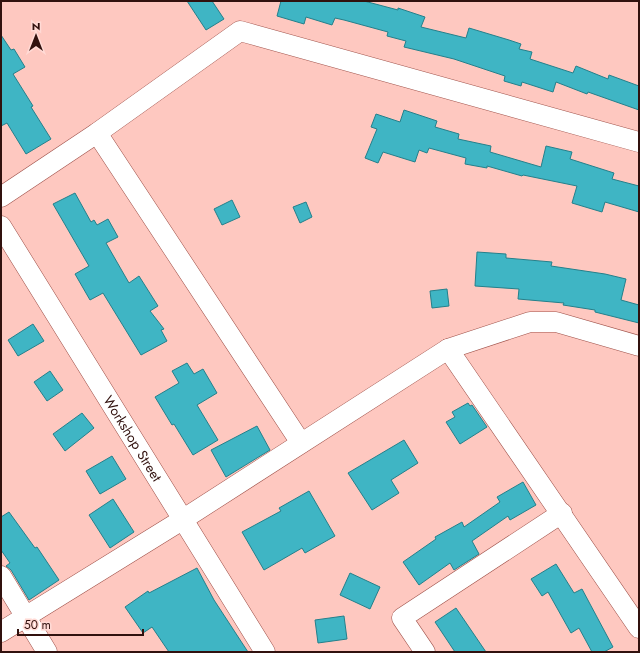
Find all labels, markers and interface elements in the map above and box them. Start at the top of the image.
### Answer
north arrow [16,16,56,56]
text: N [32,18,40,34]
street label: Workshop Street [98,392,167,486]
scale bar [18,611,143,637]
text: 50 m [24,616,51,634]

